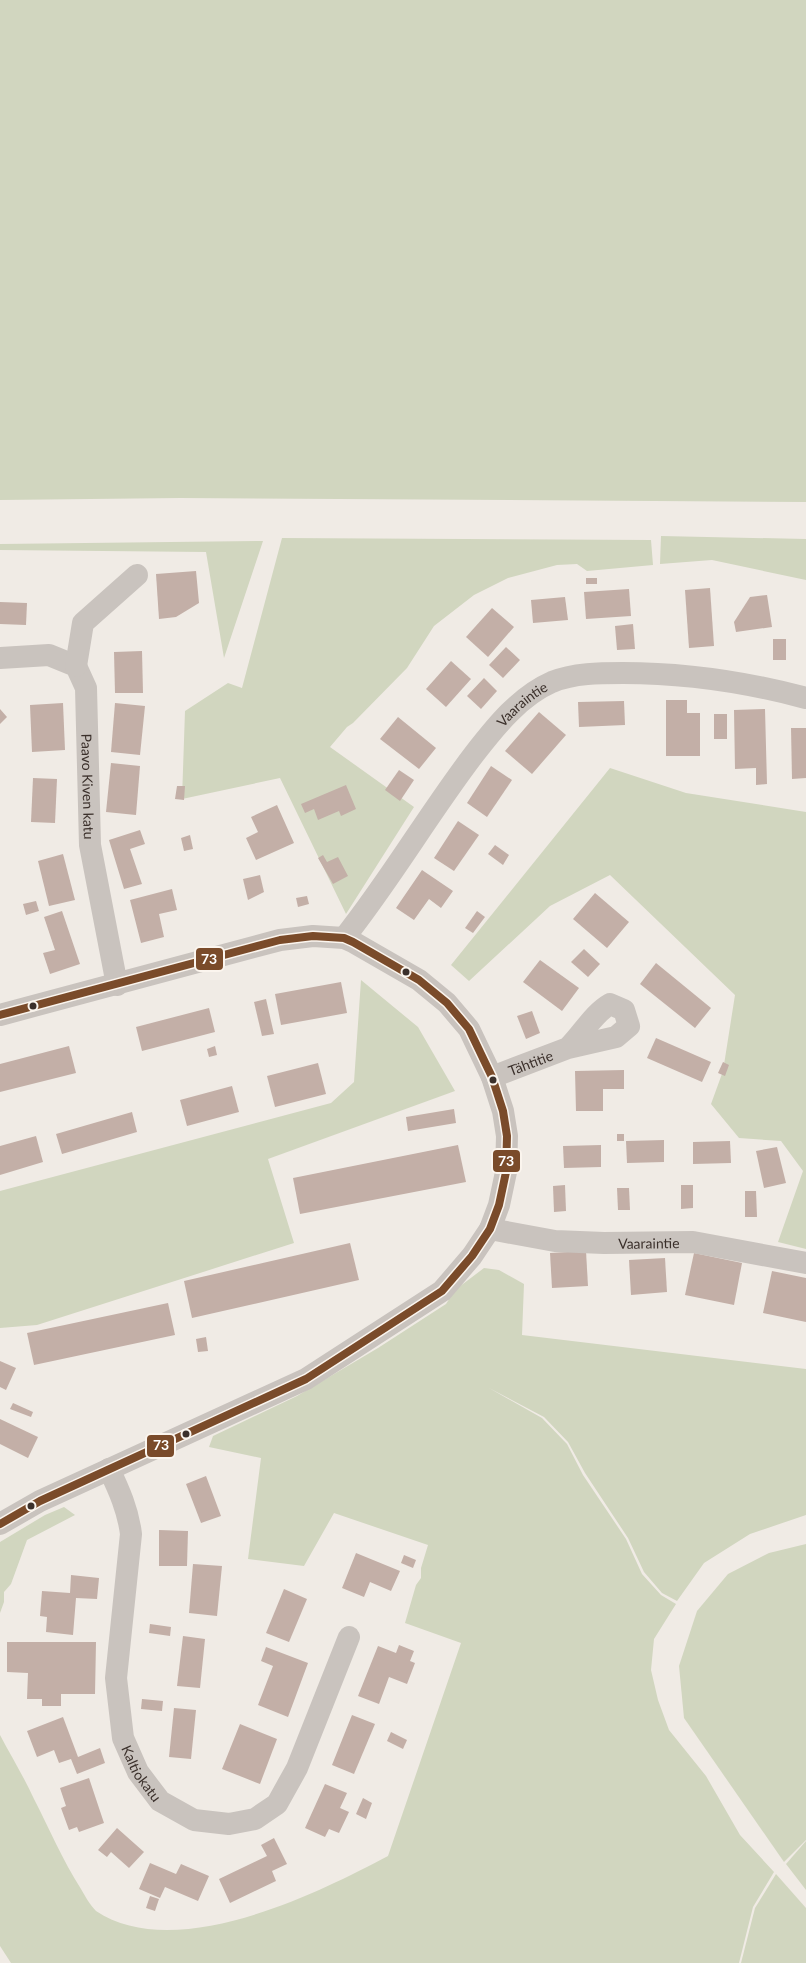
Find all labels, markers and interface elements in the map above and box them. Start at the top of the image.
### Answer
street label: Vaaraintie [492,677,550,730]
street label: Paavo Kiven katu [79,733,98,840]
line badge: 73 [195,947,224,971]
text: 73 [201,950,217,967]
unlabelled marker [401,967,411,977]
unlabelled marker [28,1001,38,1011]
street label: Tähtitie [506,1046,555,1079]
unlabelled marker [488,1075,498,1085]
line badge: 73 [492,1149,521,1173]
text: 73 [498,1152,514,1169]
street label: Vaaraintie [618,1234,680,1251]
unlabelled marker [181,1429,191,1439]
line badge: 73 [146,1434,175,1458]
text: 73 [153,1436,169,1453]
unlabelled marker [26,1501,36,1511]
street label: Kaltiokatu [119,1742,165,1804]

